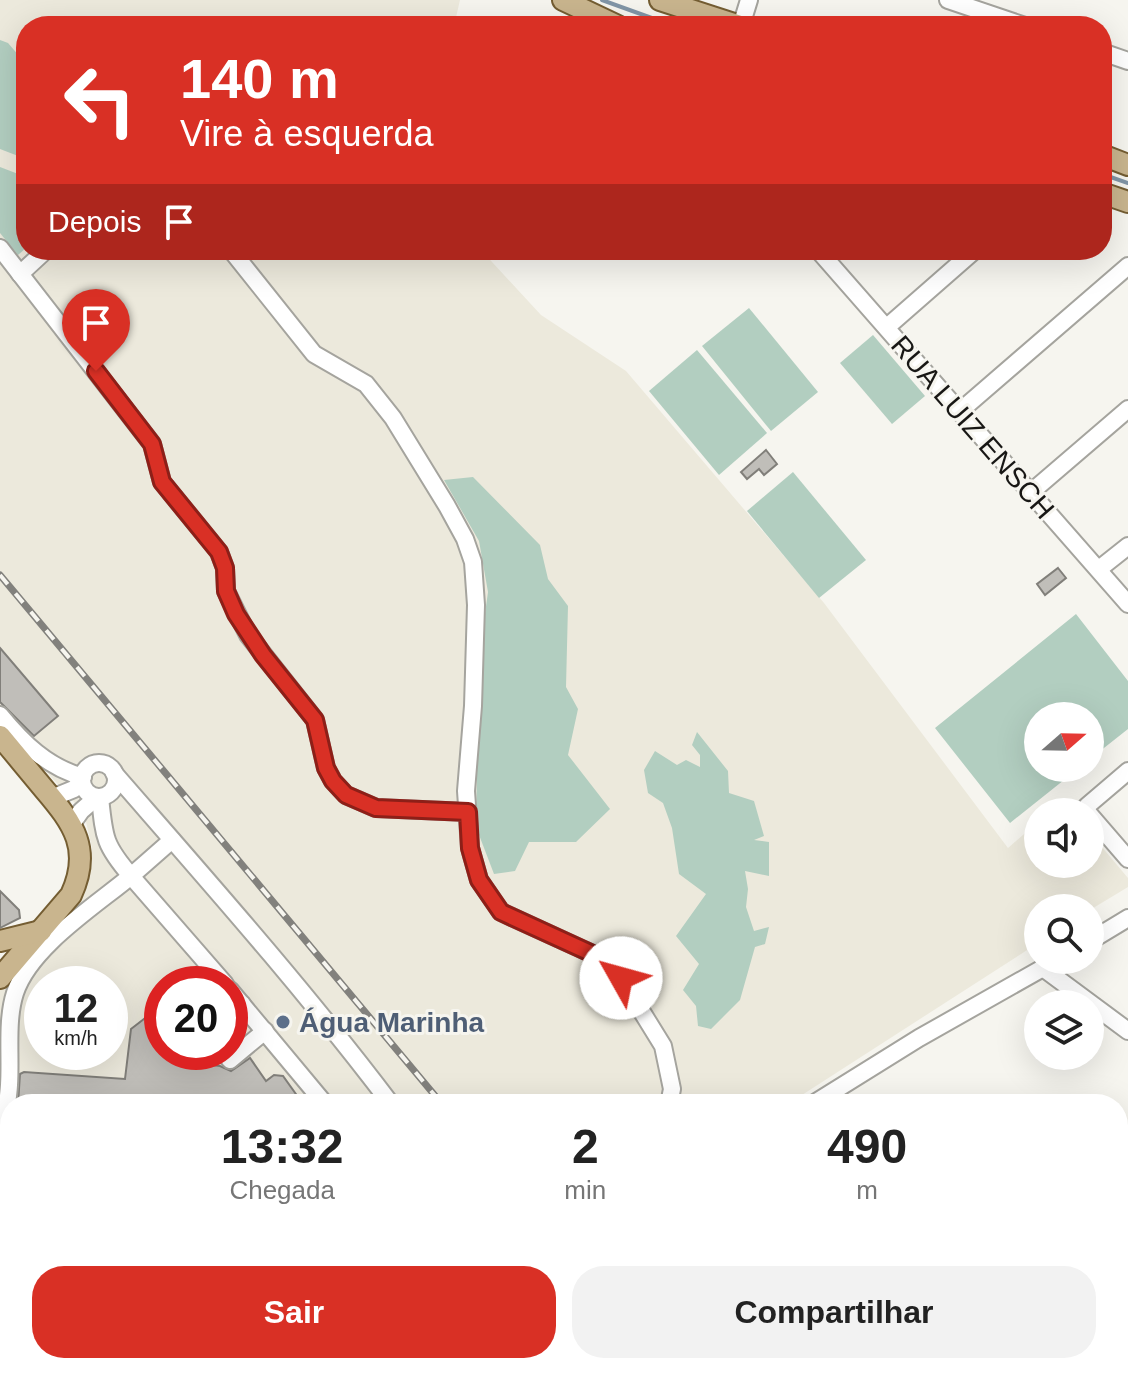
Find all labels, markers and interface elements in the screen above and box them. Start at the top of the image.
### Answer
text: 140 m [180,47,339,110]
icon: left [48,48,152,152]
text: Vire à esquerda [180,113,434,154]
icon: arrive [157,200,201,244]
text: Depois [48,205,141,238]
pin [62,289,130,371]
icon: arrive [74,301,118,345]
street label: RUA LUIZ ENSCH [885,330,1060,525]
north arrow [1024,702,1104,782]
map controls [1024,702,1104,1070]
button: sound [1024,798,1104,878]
button: search [1024,894,1104,974]
position arrow [579,936,663,1020]
speed limit sign: 20 [144,966,248,1070]
text: 12 [54,986,98,1030]
button: layers [1024,990,1104,1070]
place label: Água Marinha [299,1007,485,1038]
marker: Água Marinha [274,1013,292,1031]
text: km/h [54,1027,98,1049]
text: 13:32 [221,1120,344,1173]
text: 2 [572,1120,599,1173]
text: 490 [827,1120,907,1173]
text: Chegada [229,1175,335,1205]
text: min [564,1175,606,1205]
text: m [856,1175,878,1205]
button: Sair [32,1266,556,1358]
button: Compartilhar [572,1266,1096,1358]

